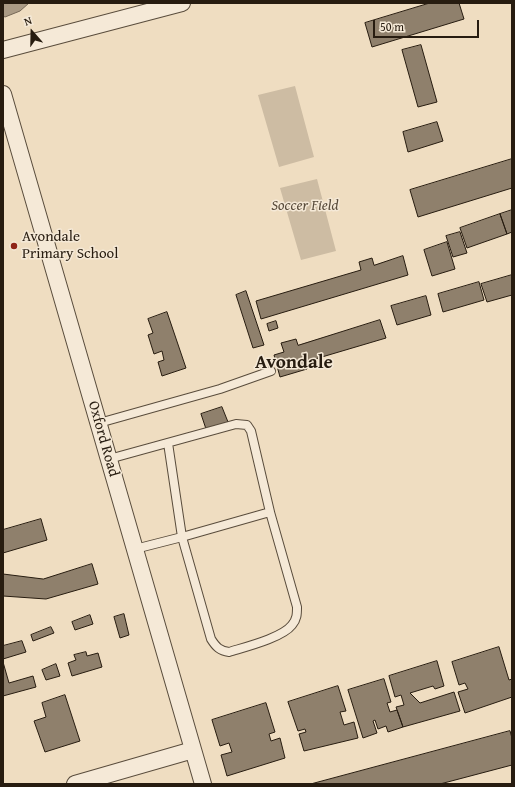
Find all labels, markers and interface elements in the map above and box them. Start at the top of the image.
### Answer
north arrow [12,12,52,52]
text: N [22,12,34,30]
scale bar [375,12,481,38]
text: 50 m [380,18,404,35]
park label: Soccer Field [271,197,339,215]
place label: Avondale Primary School [22,228,118,263]
marker: Avondale Primary School [9,241,19,251]
district label: Avondale [255,352,333,374]
street label: Oxford Road [84,399,122,479]

